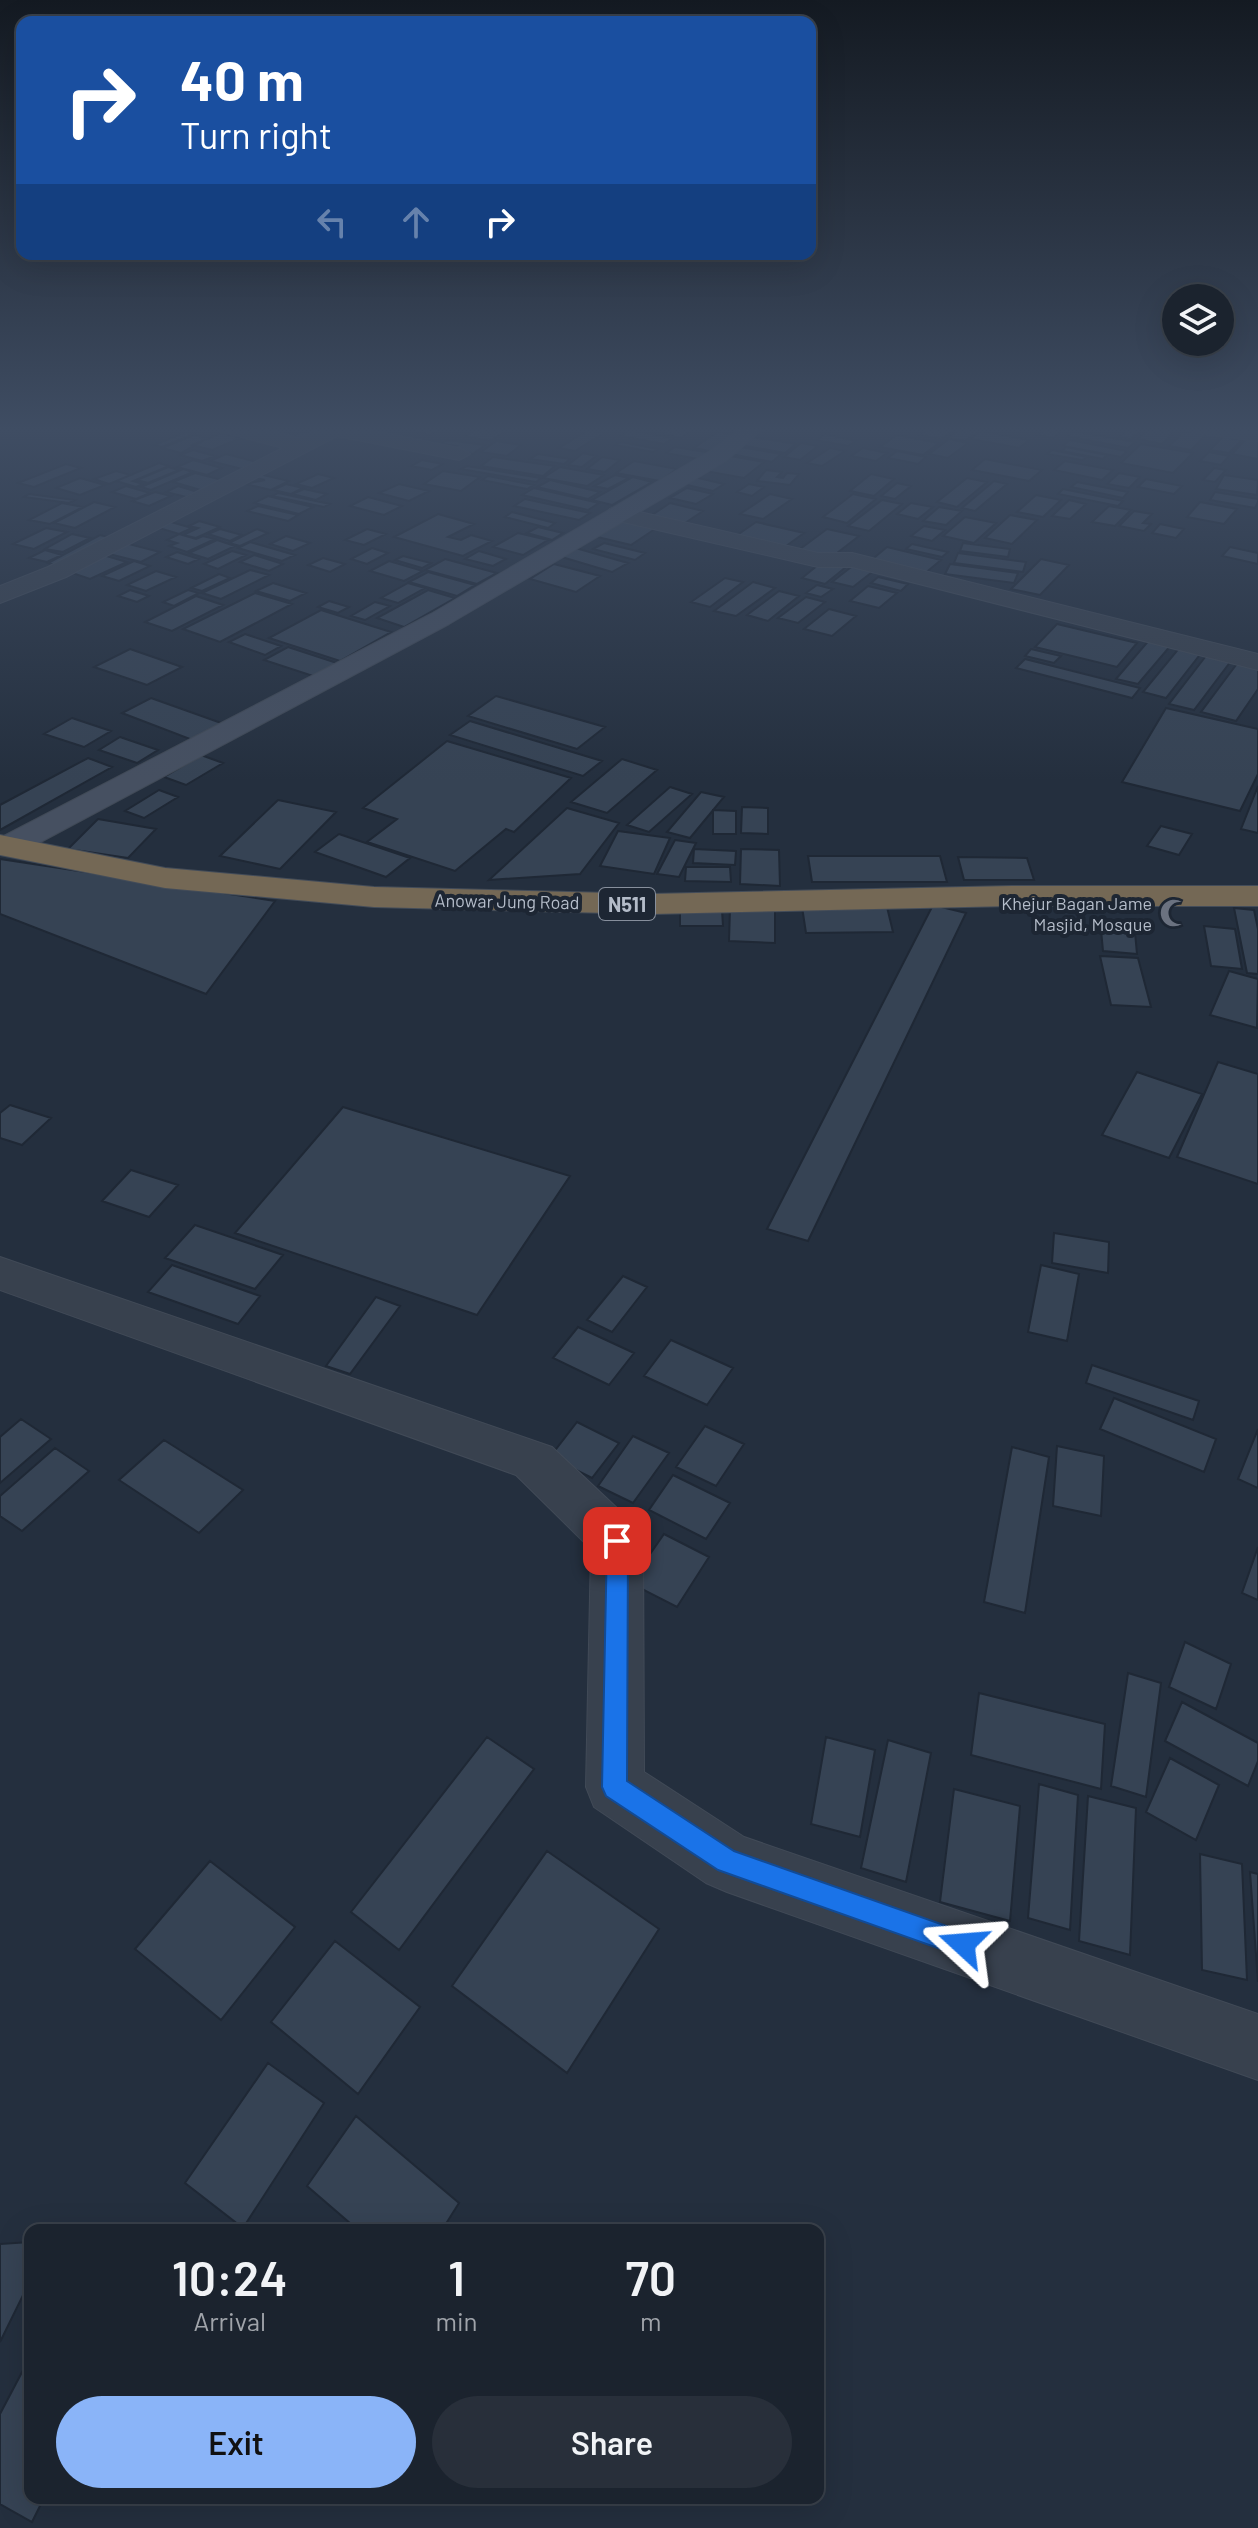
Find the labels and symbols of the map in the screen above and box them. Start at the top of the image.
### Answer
road number: N511 [599,888,655,920]
street label: Anowar Jung Road [434,889,580,913]
place label: Khejur Bagan Jame Masjid, Mosque [1001,892,1152,935]
mosque icon: Khejur Bagan Jame Masjid, Mosque [1159,898,1189,928]
pin [583,1507,651,1575]
position arrow [921,1902,1005,1986]

